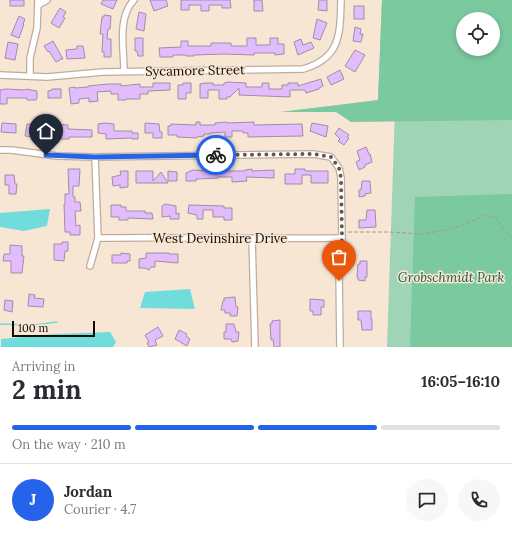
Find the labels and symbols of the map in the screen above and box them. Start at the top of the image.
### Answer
street label: Sycamore Street [145,61,245,80]
pin [29,114,63,155]
courier [196,135,236,175]
street label: West Devinshire Drive [153,230,287,247]
pin [322,240,356,281]
park label: Grobschmidt Park [398,269,504,286]
scale bar [12,319,95,338]

